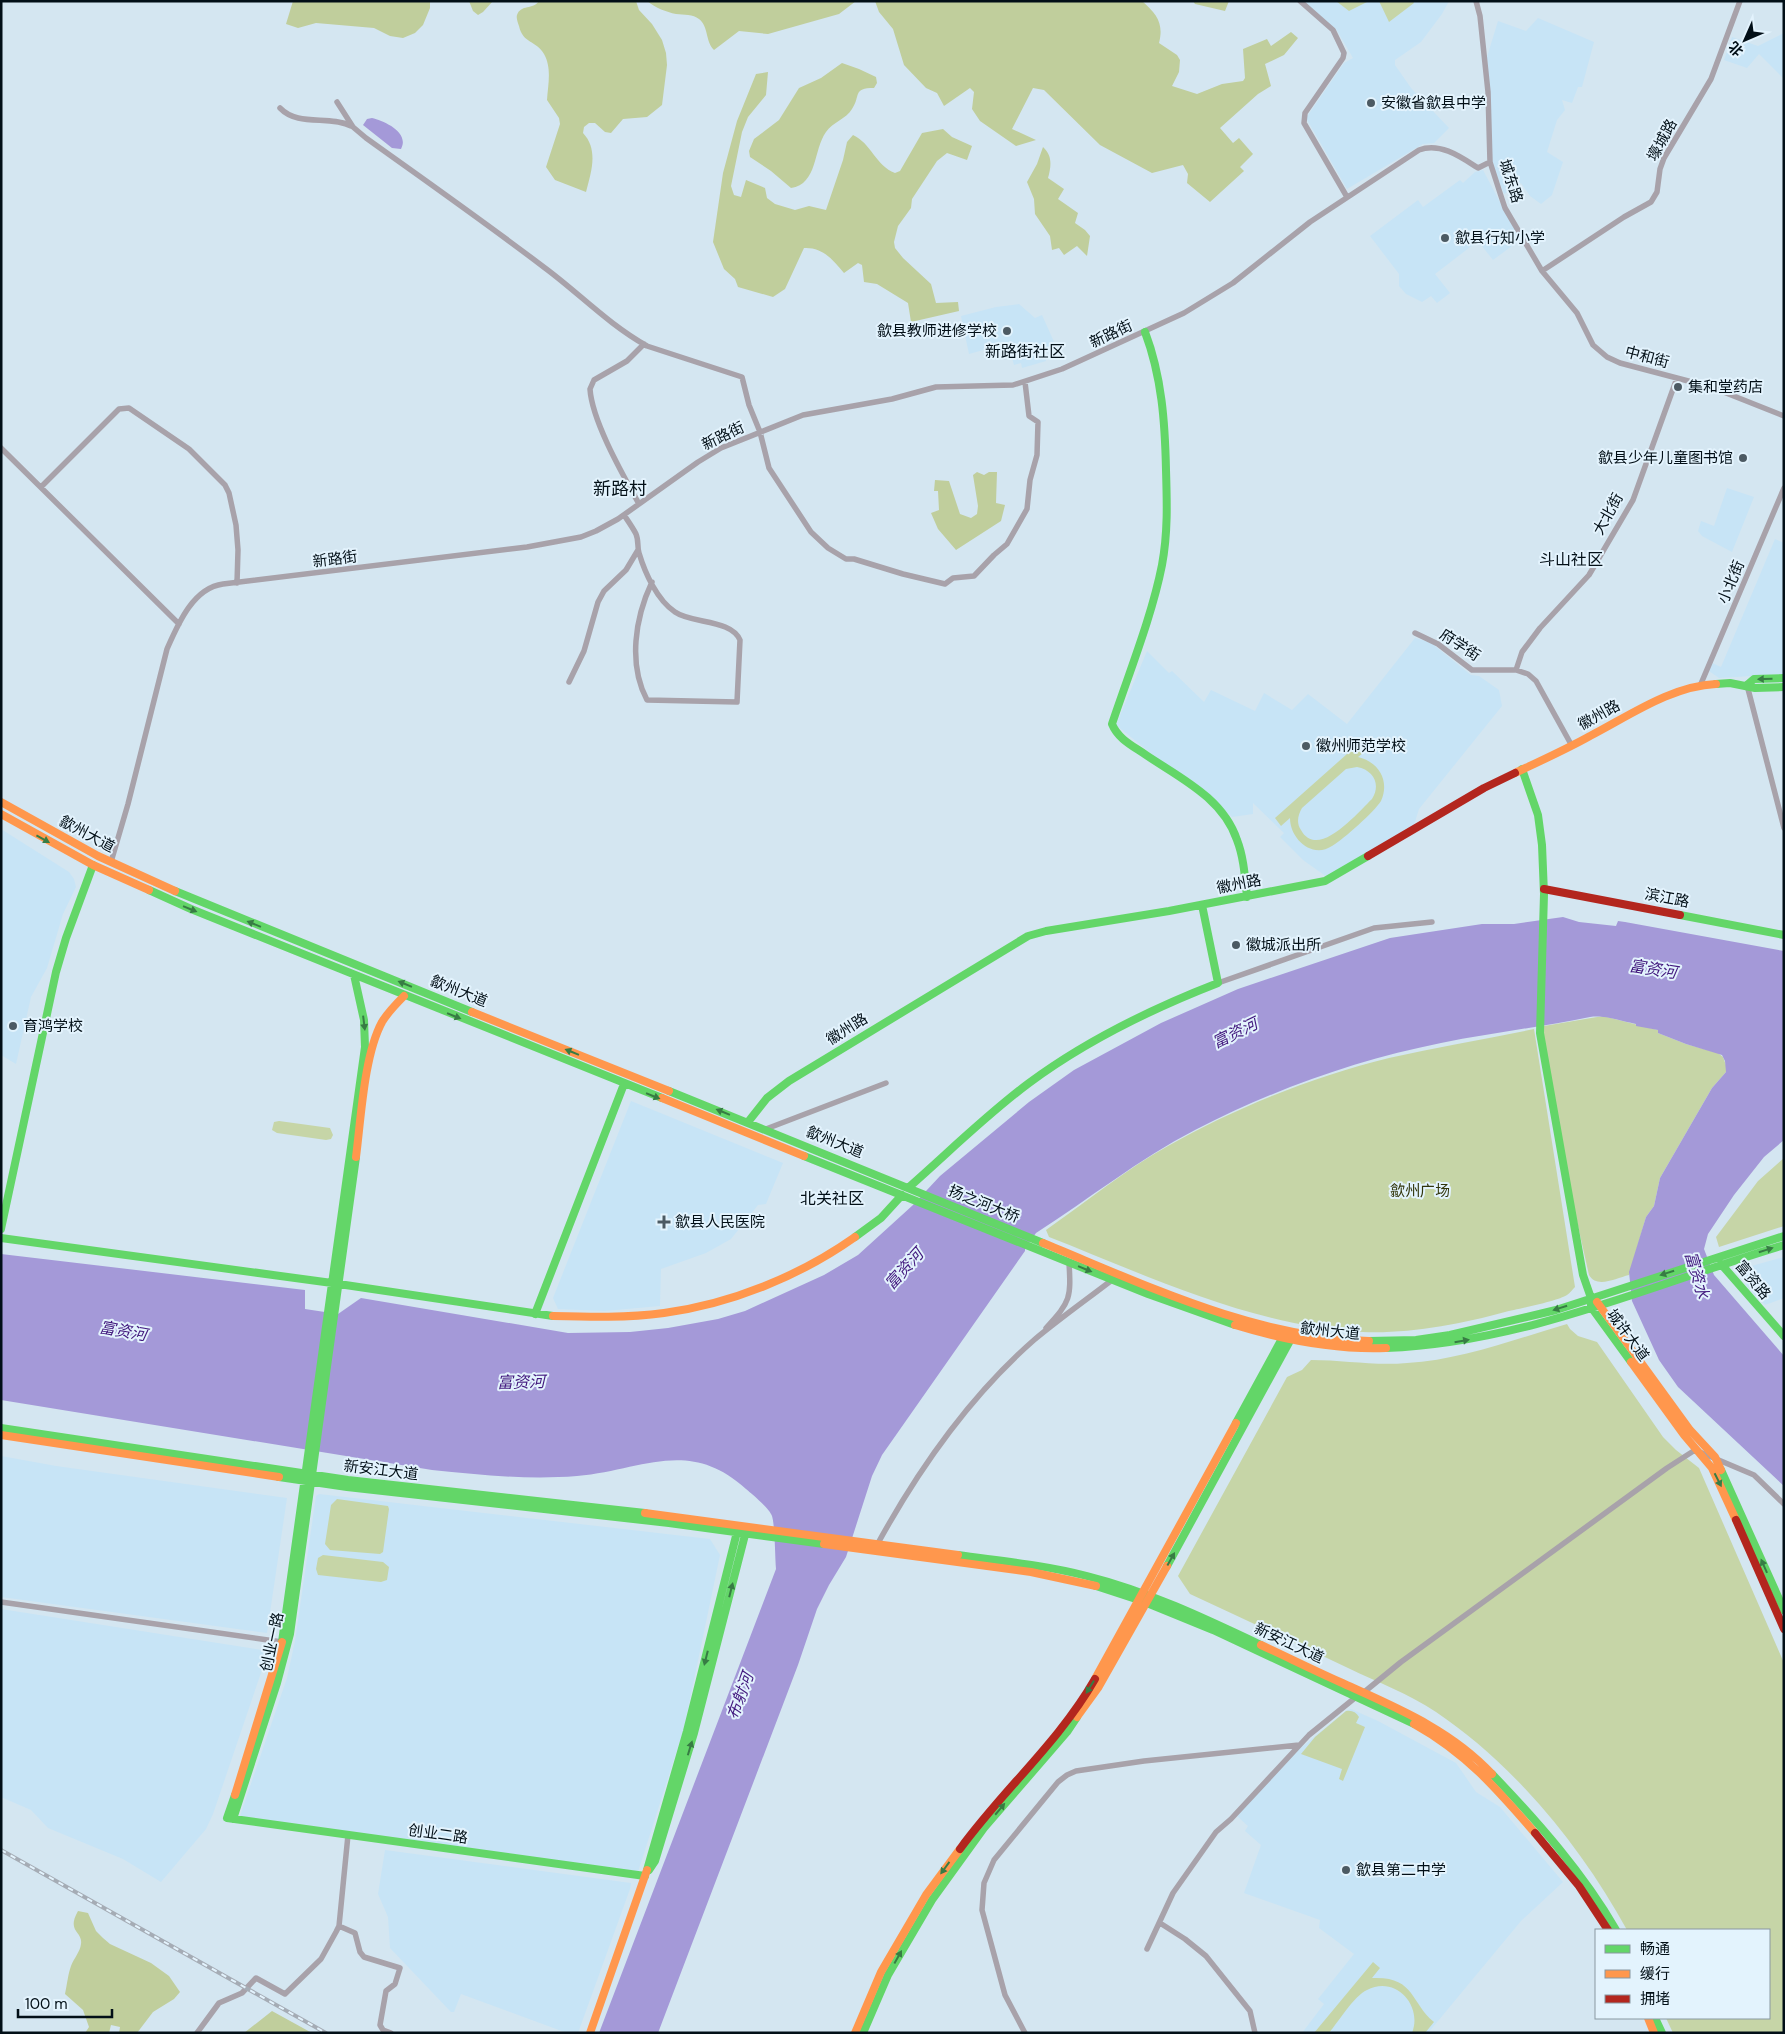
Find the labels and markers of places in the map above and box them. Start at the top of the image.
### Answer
place label: 安徽省歙县中学 [1381,93,1486,113]
marker: 安徽省歙县中学 [1365,97,1377,109]
place label: 歙县行知小学 [1455,228,1545,248]
marker: 歙县行知小学 [1439,232,1451,244]
place label: 歙县教师进修学校 [877,321,997,341]
marker: 歙县教师进修学校 [1001,325,1013,337]
place label: 集和堂药店 [1688,377,1763,397]
marker: 集和堂药店 [1672,381,1684,393]
place label: 歙县少年儿童图书馆 [1598,448,1733,468]
marker: 歙县少年儿童图书馆 [1737,452,1749,464]
place label: 徽州师范学校 [1316,736,1406,756]
marker: 徽州师范学校 [1300,740,1312,752]
place label: 徽城派出所 [1246,935,1321,955]
marker: 徽城派出所 [1230,939,1242,951]
place label: 育鸿学校 [23,1016,83,1036]
marker: 育鸿学校 [7,1020,19,1032]
place label: 歙县人民医院 [675,1212,765,1232]
marker: 歙县人民医院 [657,1215,671,1229]
place label: 歙县第二中学 [1356,1860,1446,1880]
marker: 歙县第二中学 [1340,1864,1352,1876]

